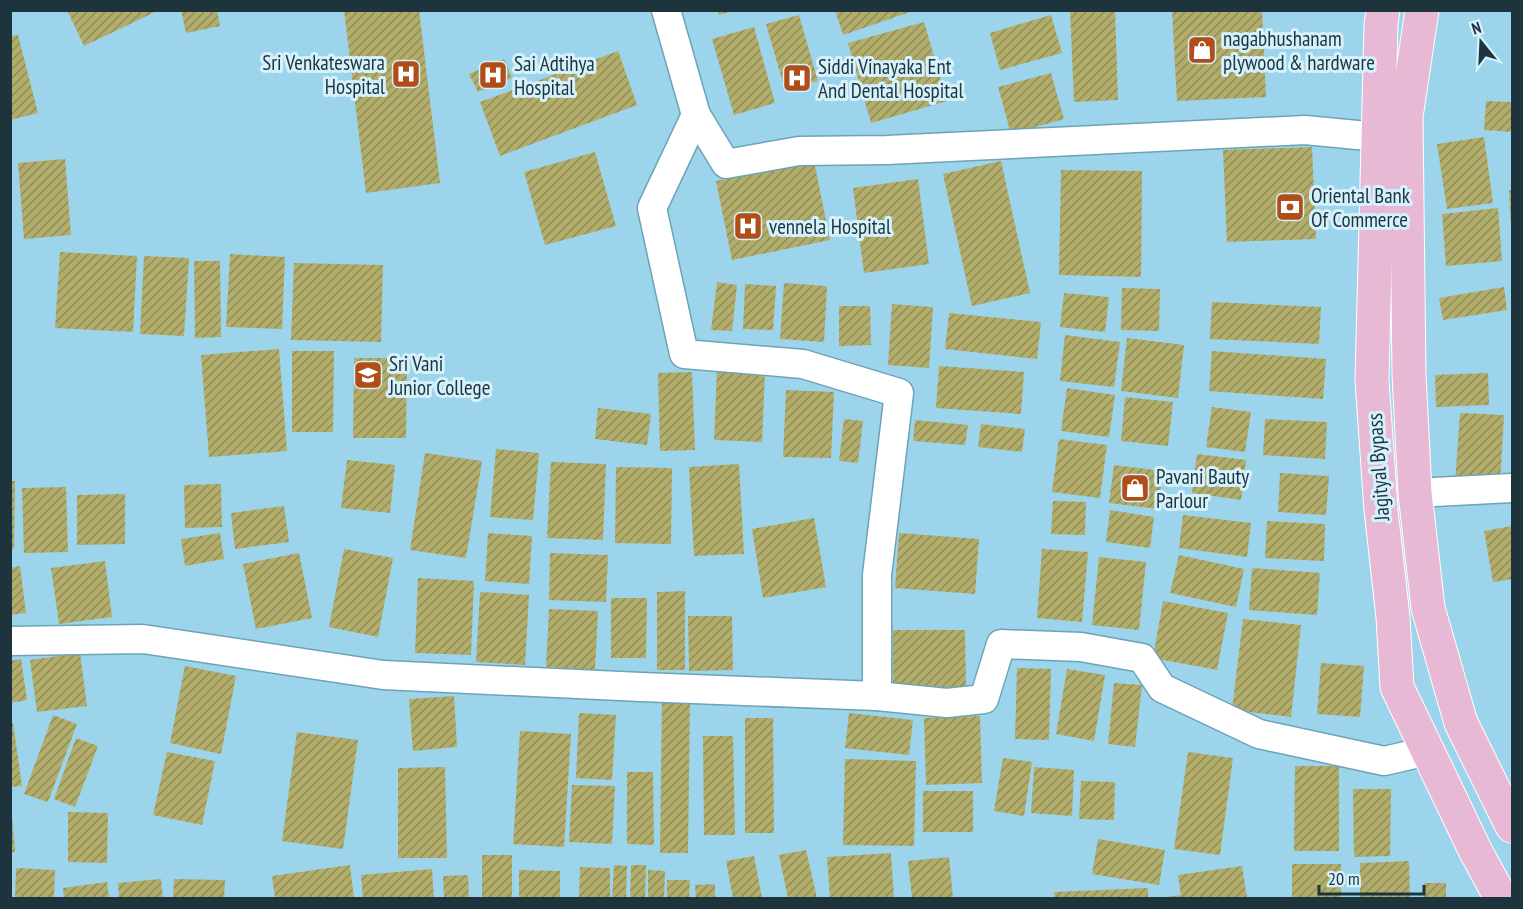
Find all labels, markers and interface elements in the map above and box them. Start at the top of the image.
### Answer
north arrow [1451,12,1511,72]
text: N [1469,17,1484,39]
place label: nagabhushanam plywood & hardware [1223,25,1375,76]
shop icon: nagabhushanam plywood & hardware [1186,34,1218,66]
place label: Sri Venkateswara Hospital [262,49,385,100]
place label: Sai Adtihya Hospital [514,50,595,101]
place label: Siddi Vinayaka Ent And Dental Hospital [818,53,963,104]
hospital icon: Sri Venkateswara Hospital [390,58,422,90]
hospital icon: Sai Adtihya Hospital [477,59,509,91]
hospital icon: Siddi Vinayaka Ent And Dental Hospital [781,62,813,94]
place label: Oriental Bank Of Commerce [1311,182,1410,233]
bank icon: Oriental Bank Of Commerce [1274,191,1306,223]
hospital icon: vennela Hospital [732,210,764,242]
place label: vennela Hospital [769,213,891,240]
place label: Sri Vani Junior College [388,350,490,401]
school or university icon: Sri Vani Junior College [352,359,384,391]
street label: Jagityal Bypass [1361,412,1395,523]
place label: Pavani Bauty Parlour [1156,463,1249,514]
shop icon: Pavani Bauty Parlour [1119,472,1151,504]
scale bar [1319,858,1424,896]
text: 20 m [1328,867,1360,890]

